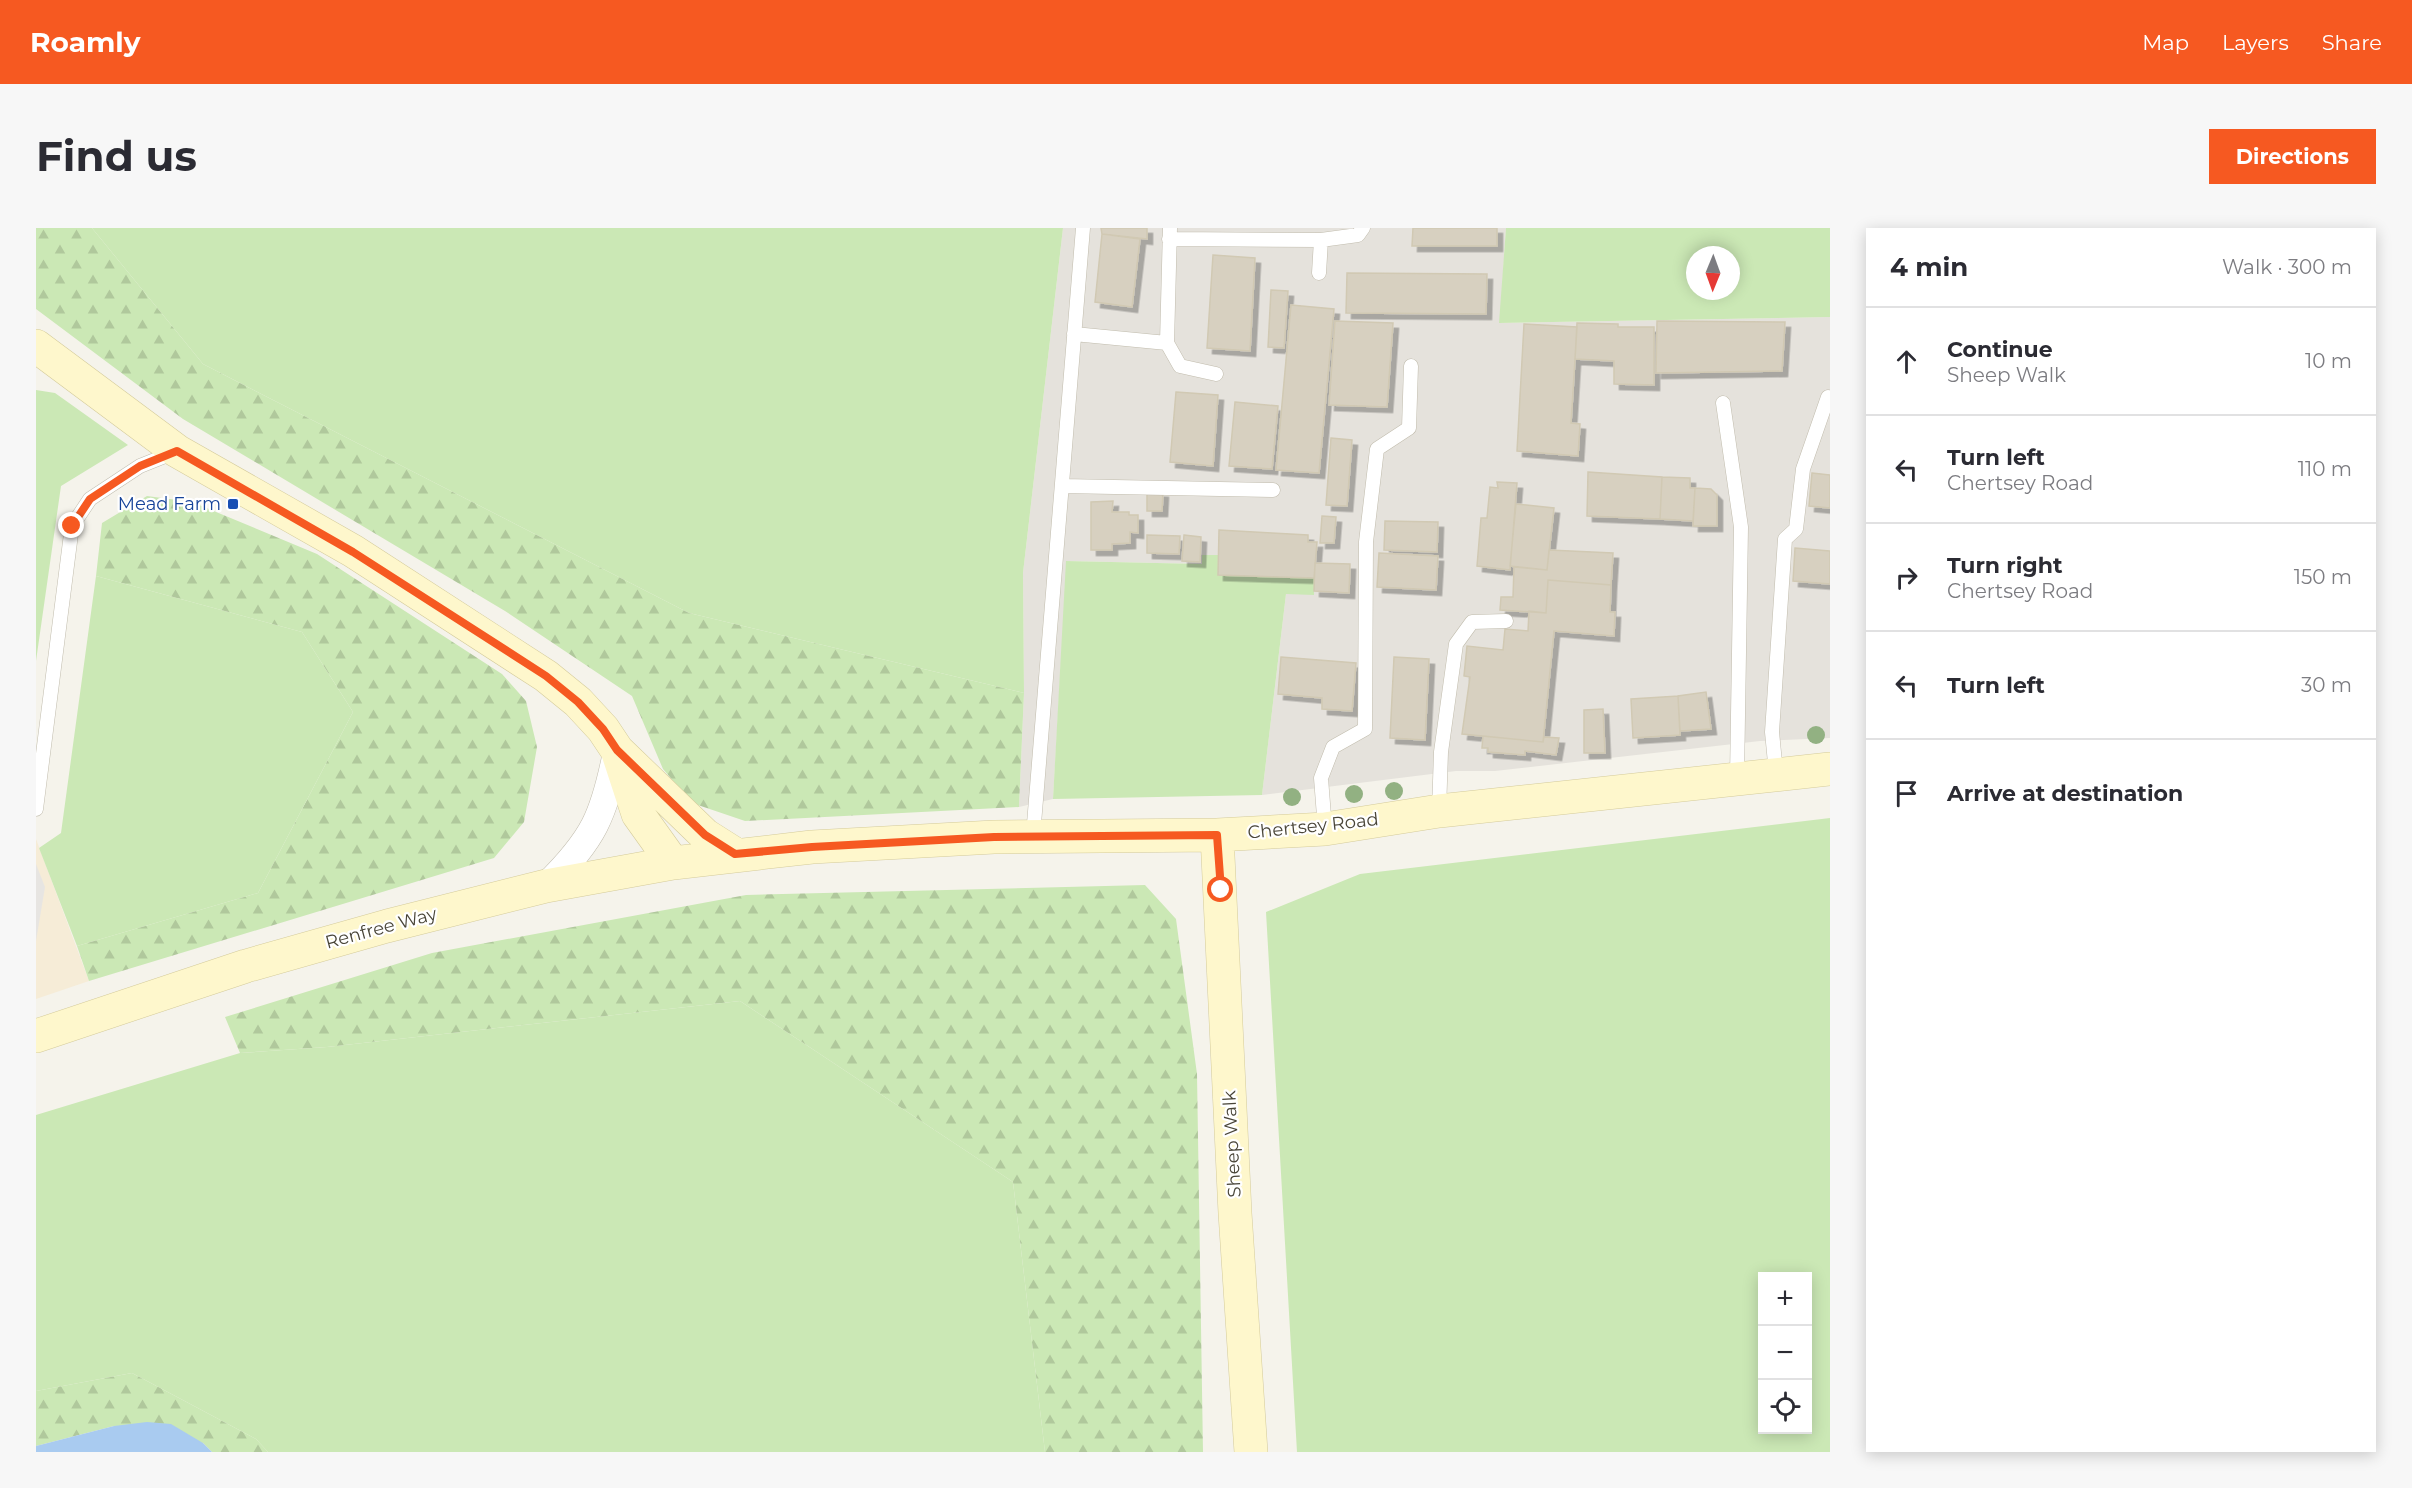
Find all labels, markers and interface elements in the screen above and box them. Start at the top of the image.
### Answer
text: Roamly [30,25,140,59]
text: Map [2142,30,2189,55]
text: Layers [2222,30,2289,55]
text: Share [2322,30,2382,55]
button: Directions [2209,129,2376,184]
text: Find us [36,130,197,182]
north arrow [1686,246,1740,300]
text: 4 min [1890,251,1968,283]
text: Walk · 300 m [2222,255,2352,279]
text: Continue [1947,336,2053,363]
icon: ahead [1890,345,1923,378]
text: 10 m [2305,349,2352,373]
text: Sheep Walk [1947,363,2066,387]
text: Turn left [1947,444,2045,471]
icon: left [1890,453,1923,486]
text: 110 m [2298,457,2352,481]
text: Chertsey Road [1947,471,2093,495]
place label: Mead Farm [118,493,221,515]
marker: Mead Farm [226,497,240,511]
route end [58,512,84,538]
text: Turn right [1947,552,2062,579]
icon: right [1890,561,1923,594]
text: 150 m [2294,565,2352,589]
text: Chertsey Road [1947,579,2093,603]
icon: left [1890,669,1923,702]
text: Turn left [1947,672,2045,699]
text: 30 m [2301,673,2352,697]
icon: arrive [1890,777,1923,810]
text: Arrive at destination [1947,780,2183,807]
street label: Chertsey Road [1246,808,1380,844]
route start [1207,876,1233,902]
street label: Renfree Way [323,902,439,953]
street label: Sheep Walk [1218,1090,1246,1198]
map controls [1758,1272,1812,1434]
button: + [1758,1272,1812,1326]
button: − [1758,1326,1812,1380]
button: locate [1758,1380,1812,1434]

